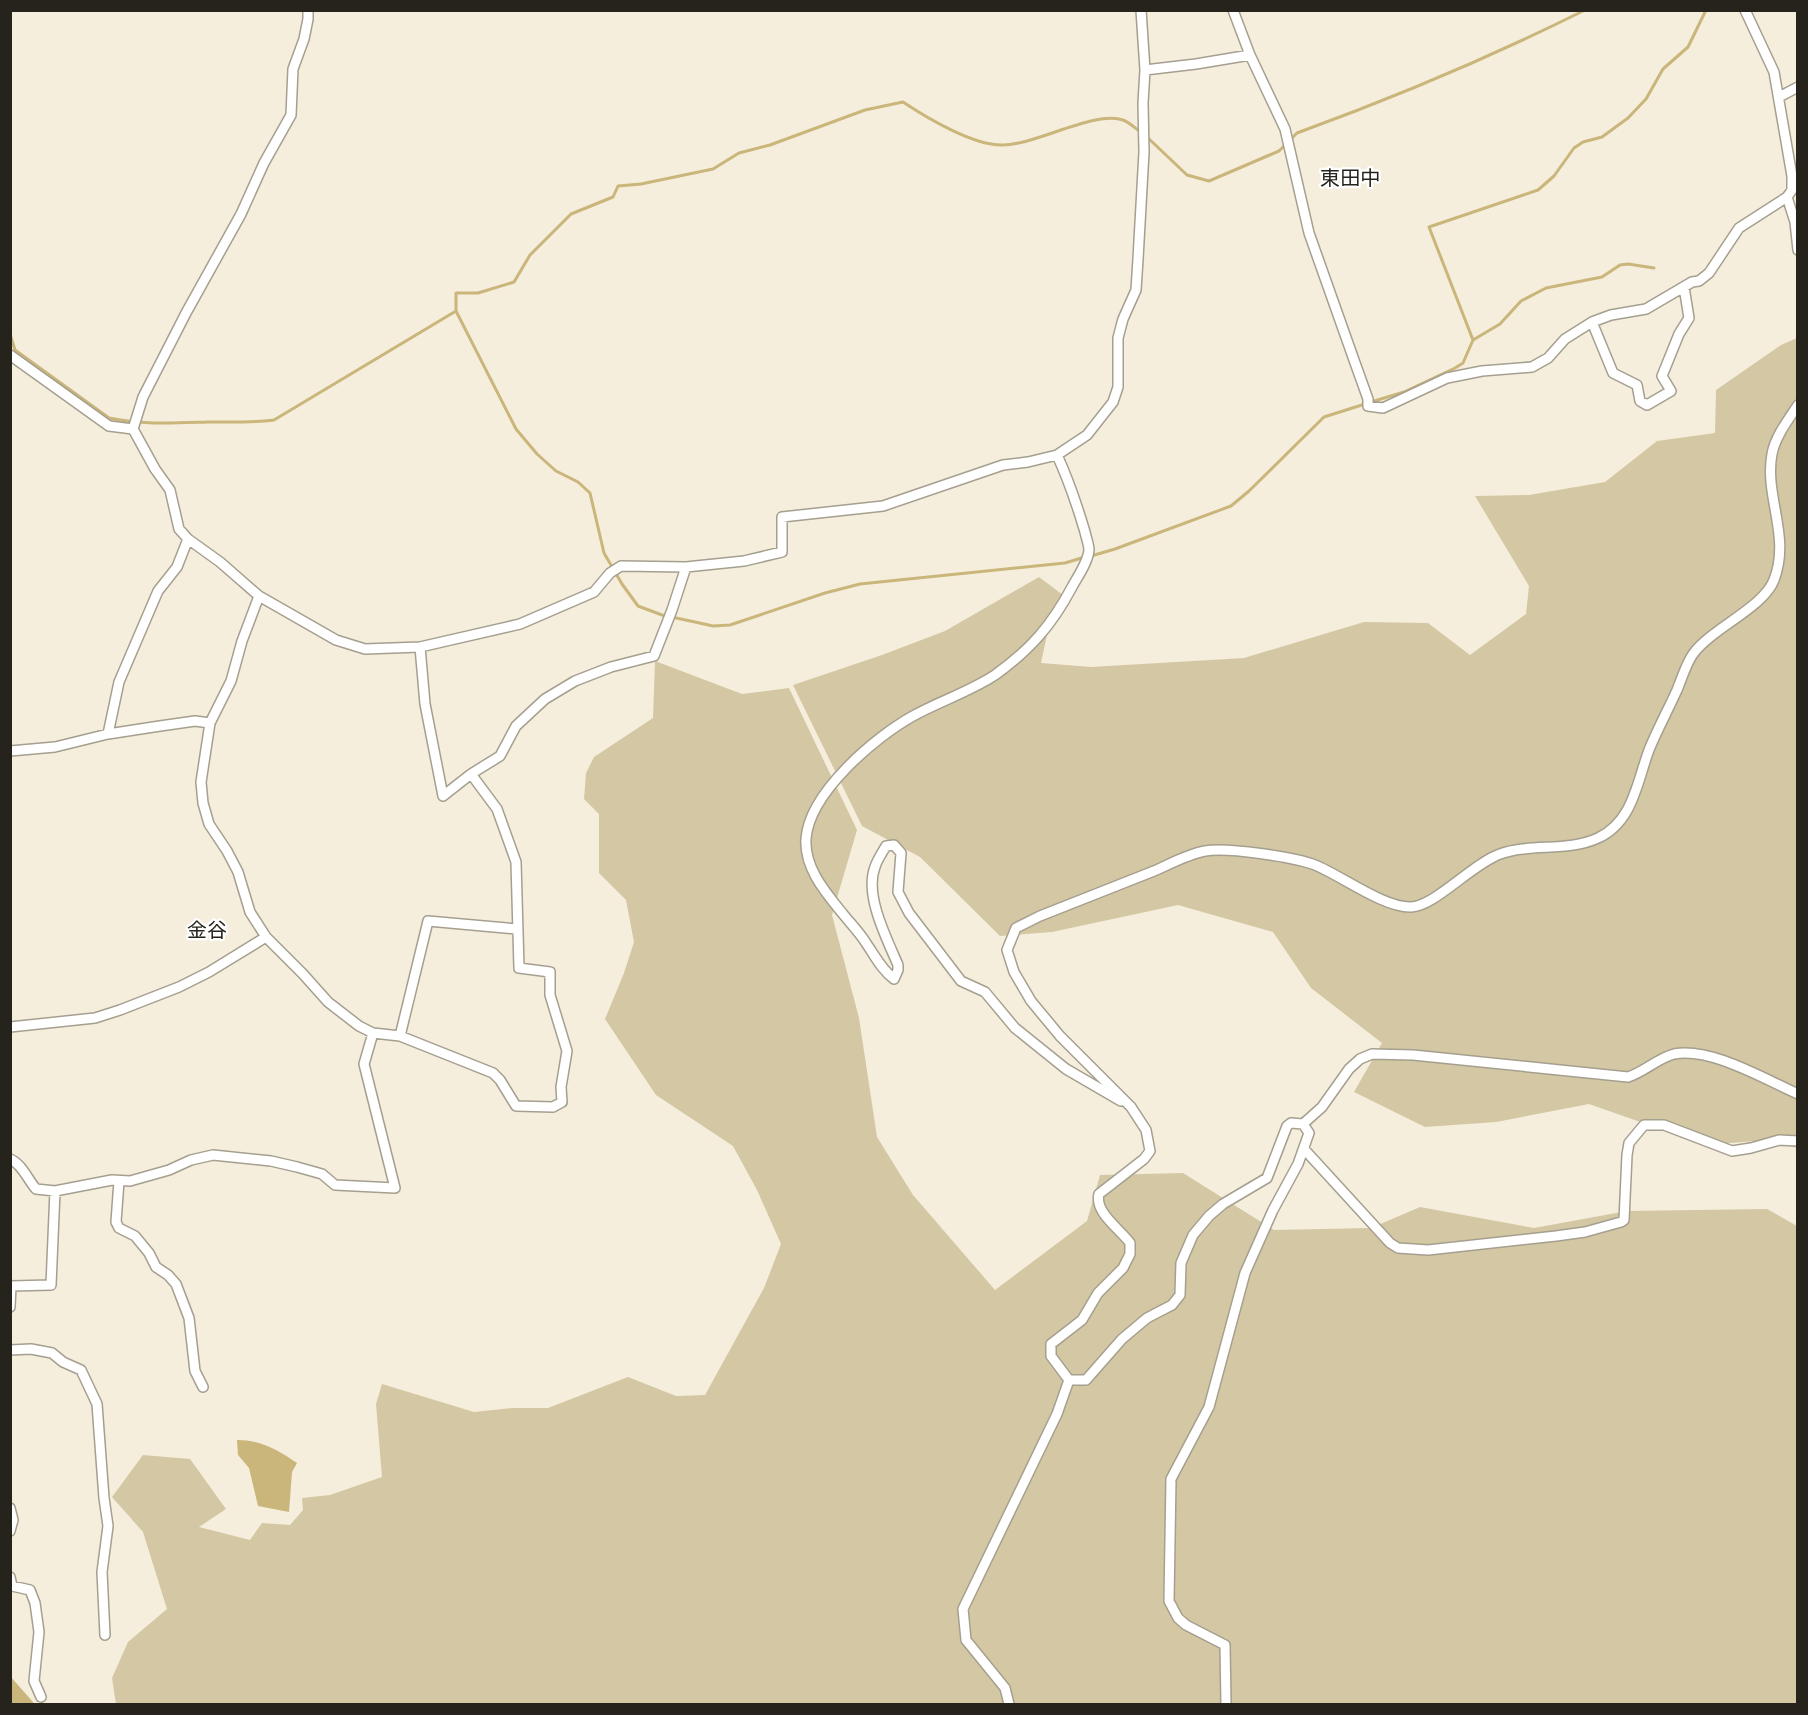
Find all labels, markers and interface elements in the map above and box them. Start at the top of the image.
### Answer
district label: 東田中 [1320,167,1380,193]
district label: 金谷 [187,919,227,945]

